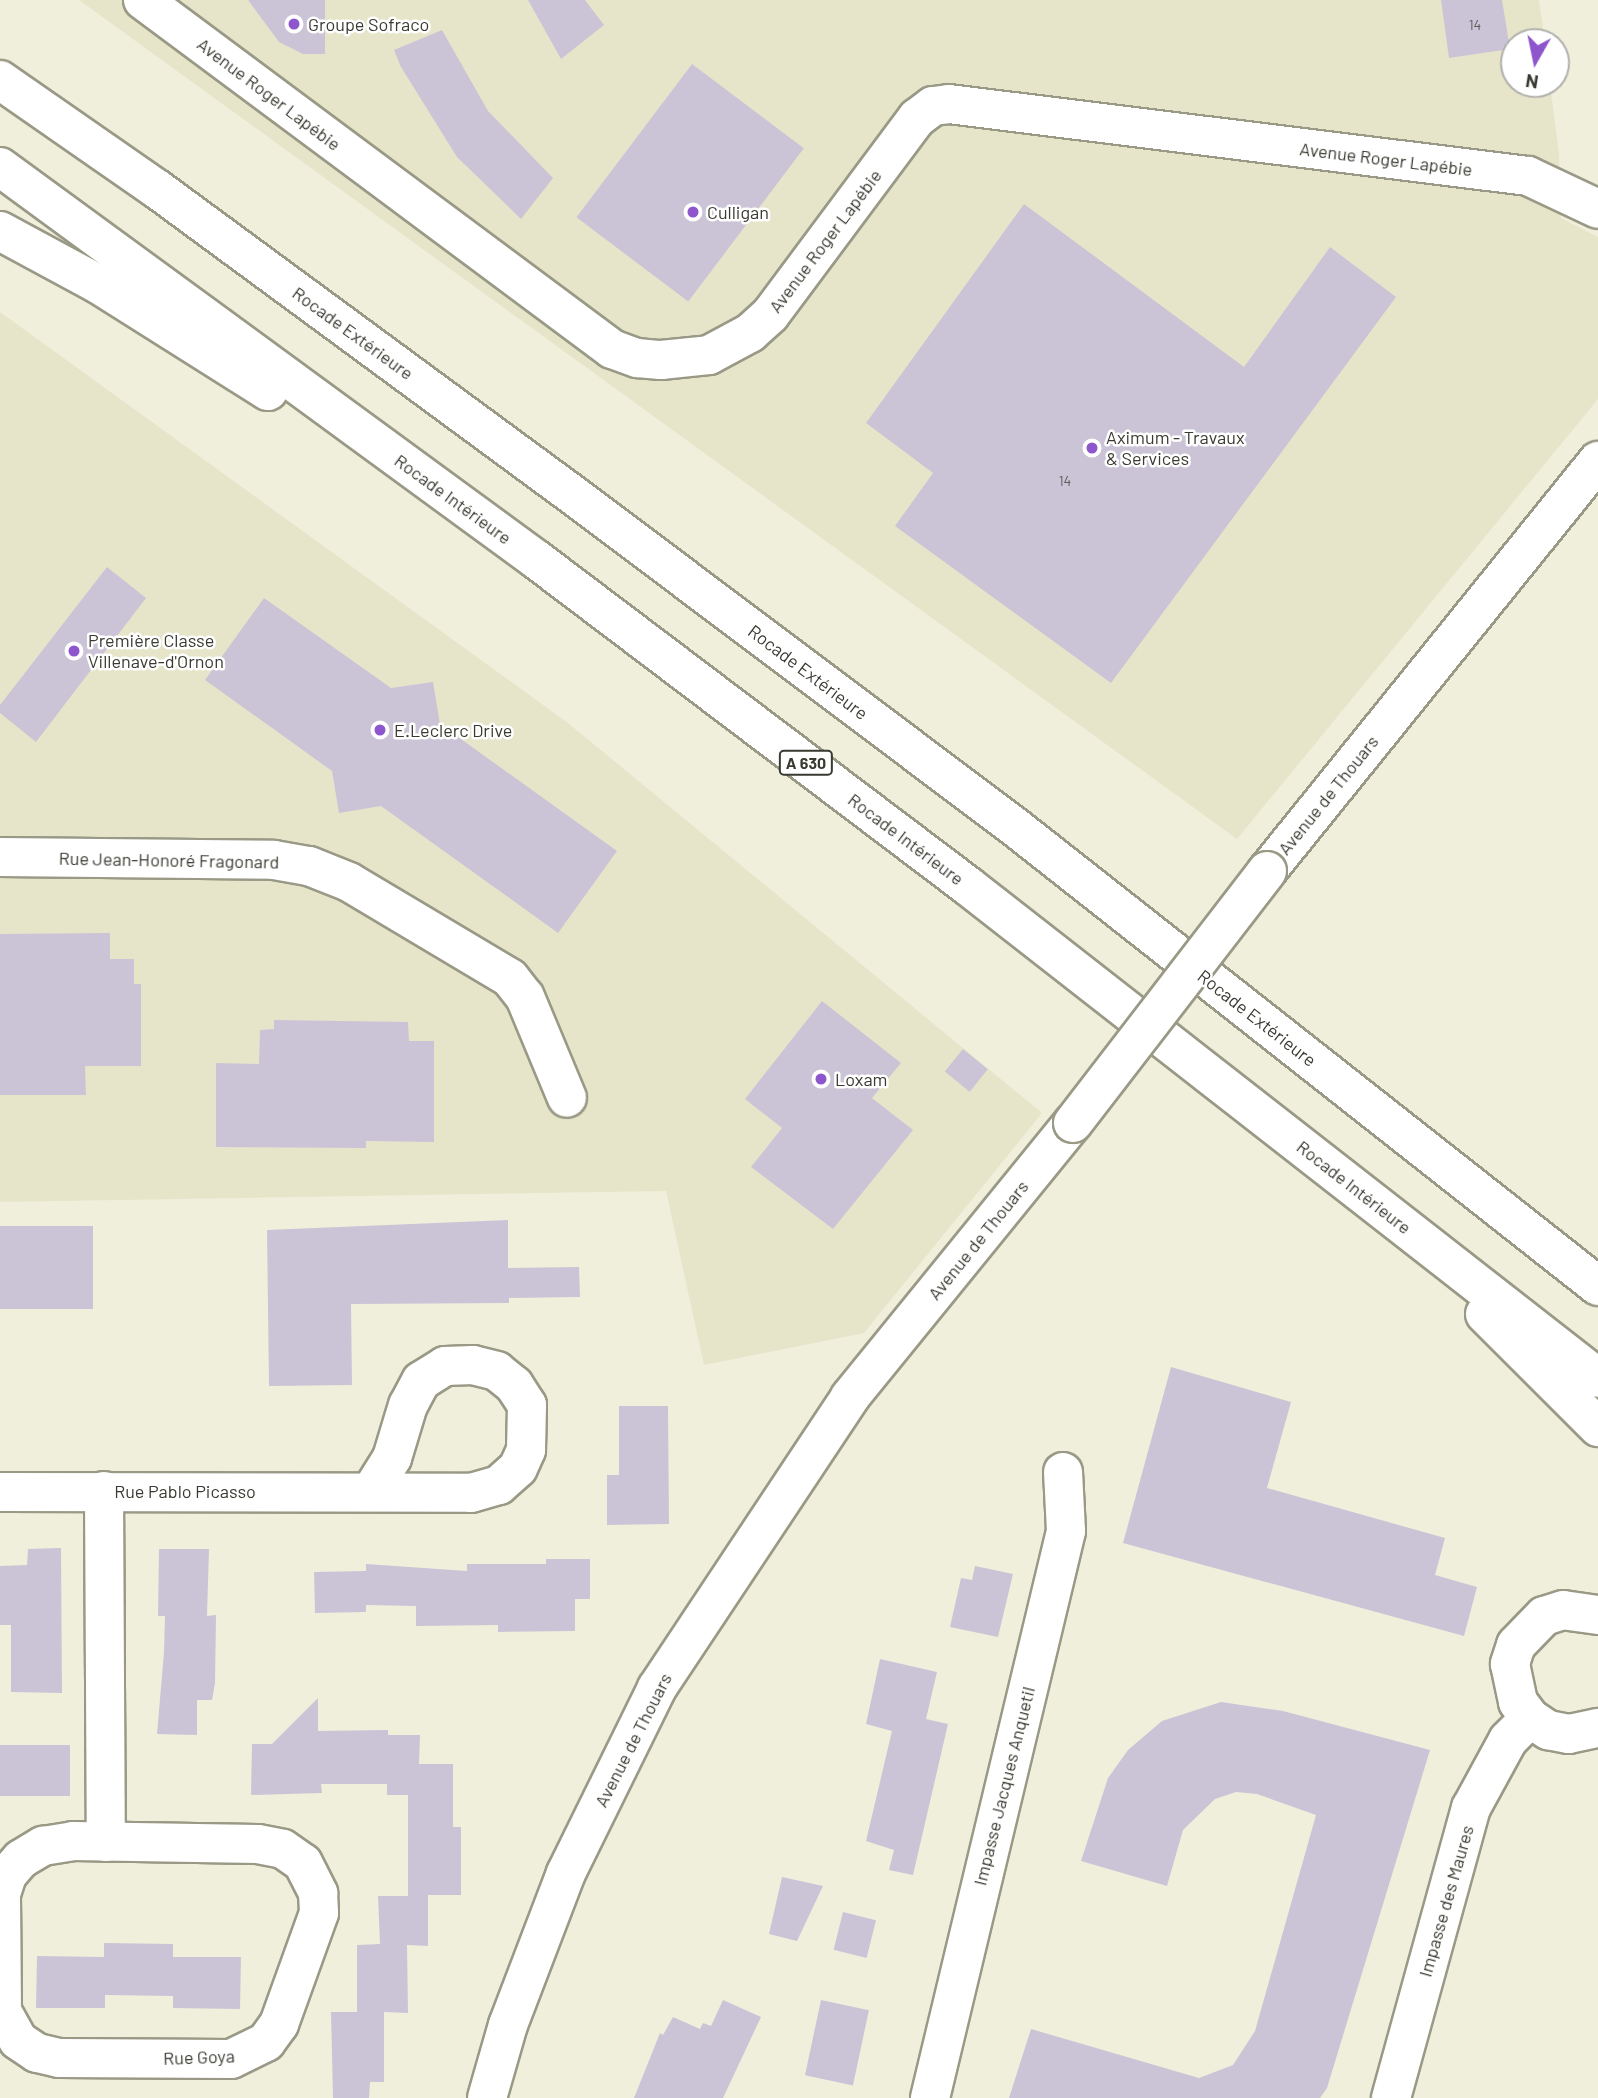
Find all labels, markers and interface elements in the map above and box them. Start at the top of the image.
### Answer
place label: Groupe Sofraco [308,13,429,35]
marker: Groupe Sofraco [286,16,302,32]
house number: 14 [1469,17,1481,33]
north arrow [1500,28,1570,98]
street label: Avenue Roger Lapébie [193,33,345,155]
text: N [1524,70,1540,95]
street label: Avenue Roger Lapébie [1298,138,1474,180]
street label: Avenue Roger Lapébie [764,165,886,317]
place label: Culligan [707,201,769,223]
marker: Culligan [685,204,701,220]
street label: Rocade Extérieure [288,282,418,384]
place label: Aximum - Travaux & Services [1106,427,1244,470]
marker: Aximum - Travaux & Services [1084,440,1100,456]
street label: Rocade Intérieure [390,449,516,549]
house number: 14 [1059,473,1071,489]
street label: Rocade Extérieure [744,620,872,724]
place label: Première Classe Villenave-d'Ornon [88,630,224,672]
marker: Première Classe Villenave-d'Ornon [66,643,82,659]
place label: E.Leclerc Drive [394,719,512,741]
marker: E.Leclerc Drive [372,722,388,738]
street label: Avenue de Thouars [1273,731,1383,859]
road number: A 630 [778,750,834,776]
street label: Rocade Intérieure [844,789,968,889]
street label: Rue Jean-Honoré Fragonard [59,847,279,873]
street label: Rocade Extérieure [1194,965,1320,1071]
place label: Loxam [835,1068,887,1090]
marker: Loxam [813,1071,829,1087]
street label: Rocade Intérieure [1293,1136,1415,1238]
street label: Avenue de Thouars [923,1176,1033,1304]
street label: Rue Pablo Picasso [114,1480,256,1502]
street label: Avenue de Thouars [590,1669,676,1811]
street label: Impasse Jacques Anquetil [969,1684,1039,1888]
street label: Impasse des Maures [1414,1823,1478,1979]
street label: Rue Goya [163,2045,235,2069]

